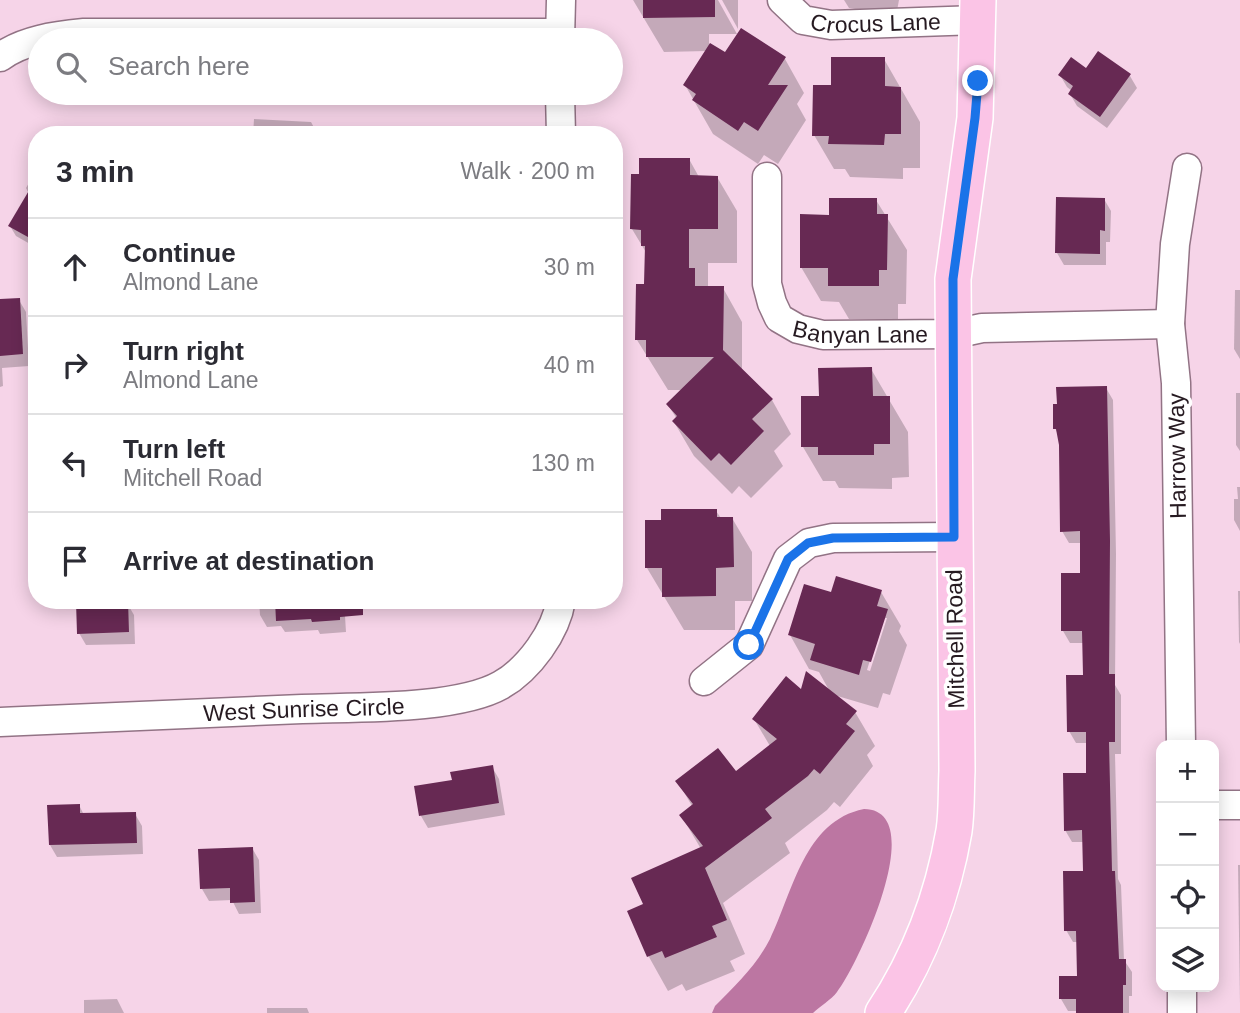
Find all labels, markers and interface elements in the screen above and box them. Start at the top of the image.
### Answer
street label: Crocus Lane [808,8,941,38]
search box [28,28,623,105]
icon: search [52,48,90,86]
text: Search here [108,51,250,81]
route end [962,65,993,96]
text: 3 min [56,155,134,188]
text: Walk · 200 m [460,158,595,184]
text: Continue [123,238,236,268]
icon: ahead [56,248,94,286]
text: 30 m [544,254,595,280]
text: Almond Lane [123,269,259,295]
street label: Banyan Lane [790,315,928,348]
text: Turn right [123,336,244,366]
icon: right [56,346,94,384]
text: 40 m [544,352,595,378]
text: Almond Lane [123,367,259,393]
street label: Harrow Way [1163,392,1191,519]
text: Turn left [123,434,225,464]
icon: left [56,444,94,482]
text: 130 m [531,450,595,476]
text: Mitchell Road [123,465,262,491]
icon: arrive [56,542,94,580]
text: Arrive at destination [123,546,374,576]
street label: Mitchell Road [941,569,969,709]
route start [733,629,764,660]
street label: West Sunrise Circle [203,693,405,726]
map controls [1156,740,1219,992]
button: + [1156,740,1219,803]
button: − [1156,803,1219,866]
button: locate [1156,866,1219,929]
button: layers [1156,929,1219,992]

